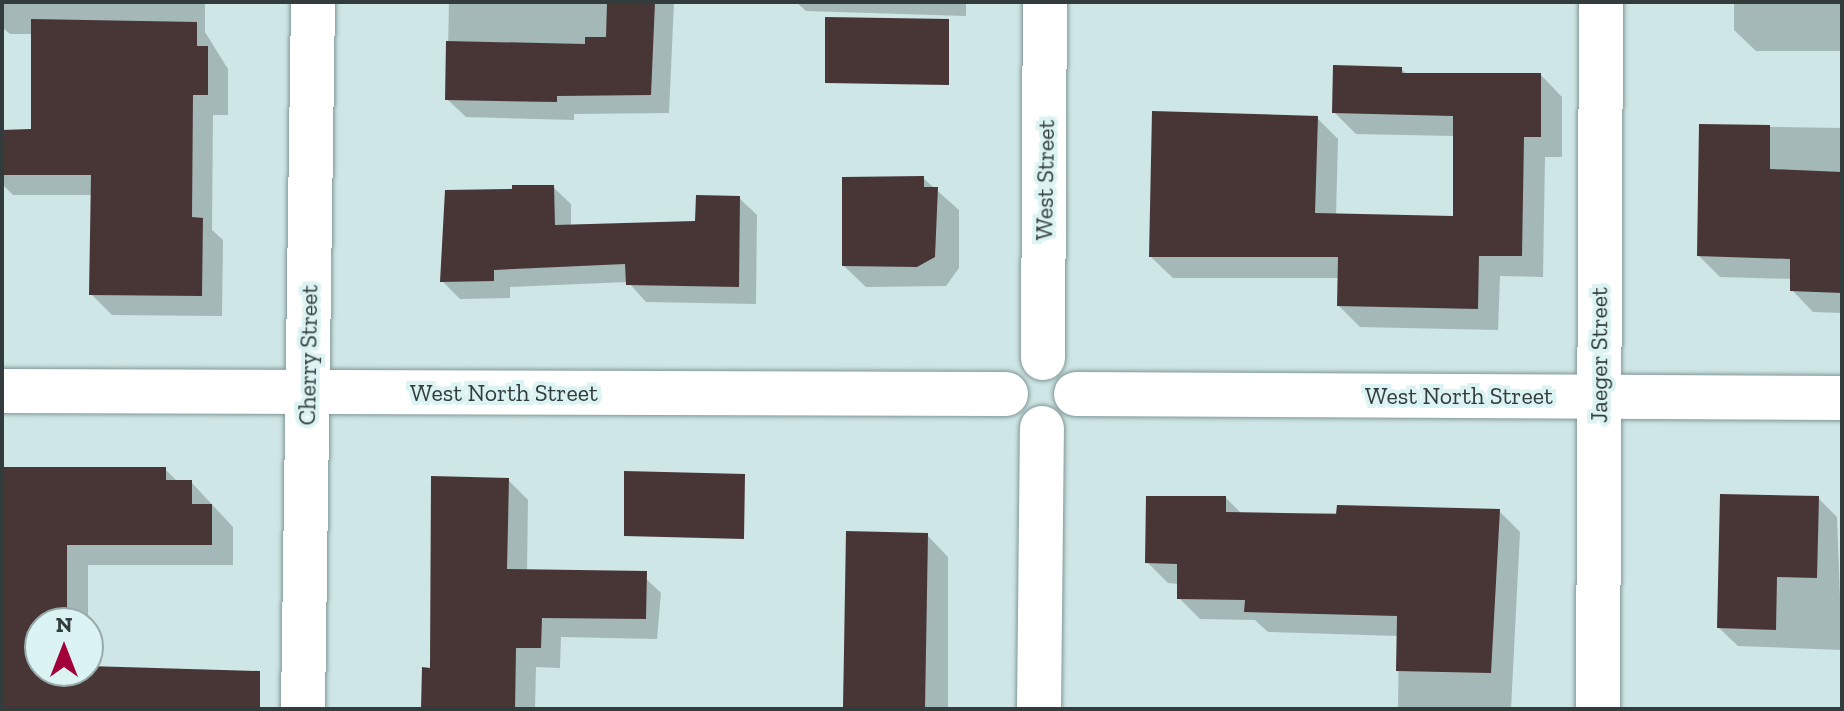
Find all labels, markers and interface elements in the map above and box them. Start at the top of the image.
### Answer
street label: West Street [1030,119,1060,241]
street label: Cherry Street [292,284,324,426]
street label: Jaeger Street [1585,287,1613,423]
street label: West North Street [410,379,598,407]
street label: West North Street [1365,382,1553,410]
north arrow [24,607,104,687]
text: N [56,611,72,638]

